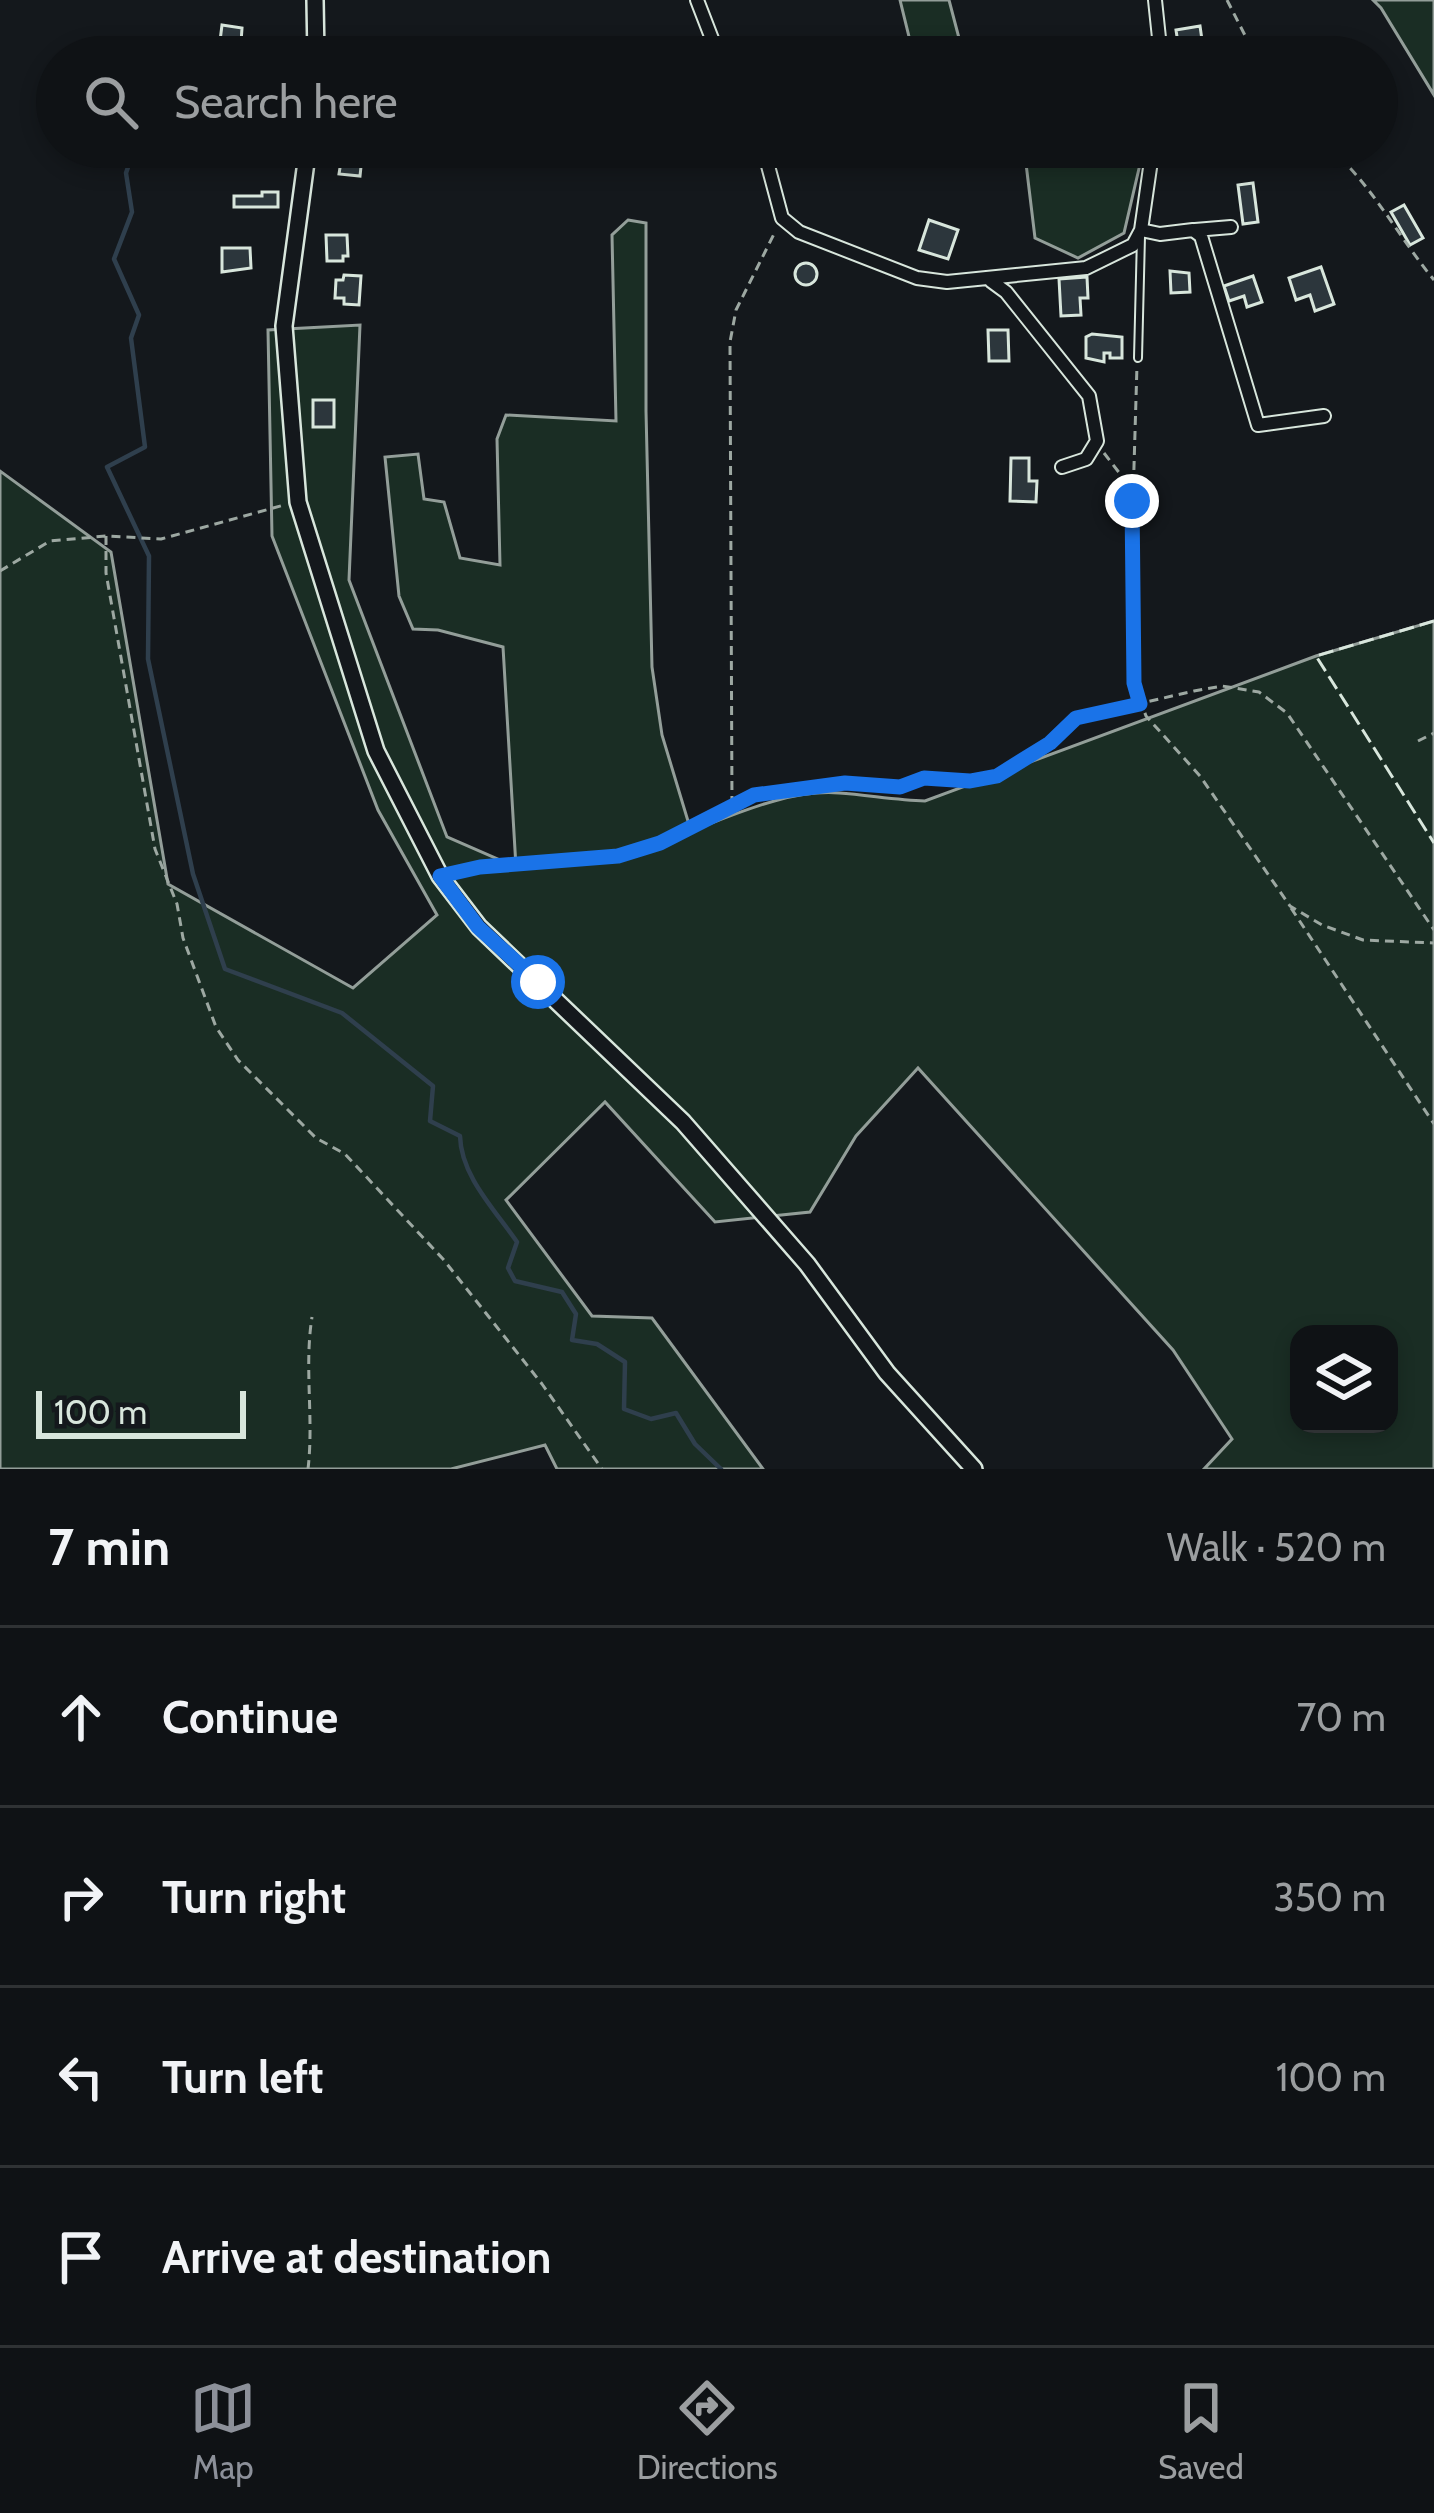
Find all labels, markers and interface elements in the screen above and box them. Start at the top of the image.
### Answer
search box [36,36,1398,168]
icon: search [78,69,144,135]
text: Search here [174,75,398,129]
route end [1105,474,1159,528]
route start [511,955,565,1009]
map controls [1290,1325,1398,1433]
button: layers [1290,1325,1398,1433]
scale bar [36,1385,246,1438]
text: 100 m [54,1392,147,1432]
text: 7 min [48,1516,170,1578]
text: Walk · 520 m [1167,1523,1386,1571]
icon: ahead [48,1684,114,1750]
text: Continue [162,1690,338,1744]
text: 70 m [1297,1693,1386,1741]
icon: right [48,1864,114,1930]
text: Turn right [162,1870,346,1924]
text: 350 m [1274,1873,1386,1921]
icon: left [48,2044,114,2110]
text: Turn left [162,2050,324,2104]
text: 100 m [1276,2053,1386,2101]
icon: arrive [48,2224,114,2290]
text: Arrive at destination [162,2230,551,2284]
tab: Map [190,2375,256,2487]
tab: Directions [637,2375,778,2487]
tab: Saved [1158,2375,1244,2487]

